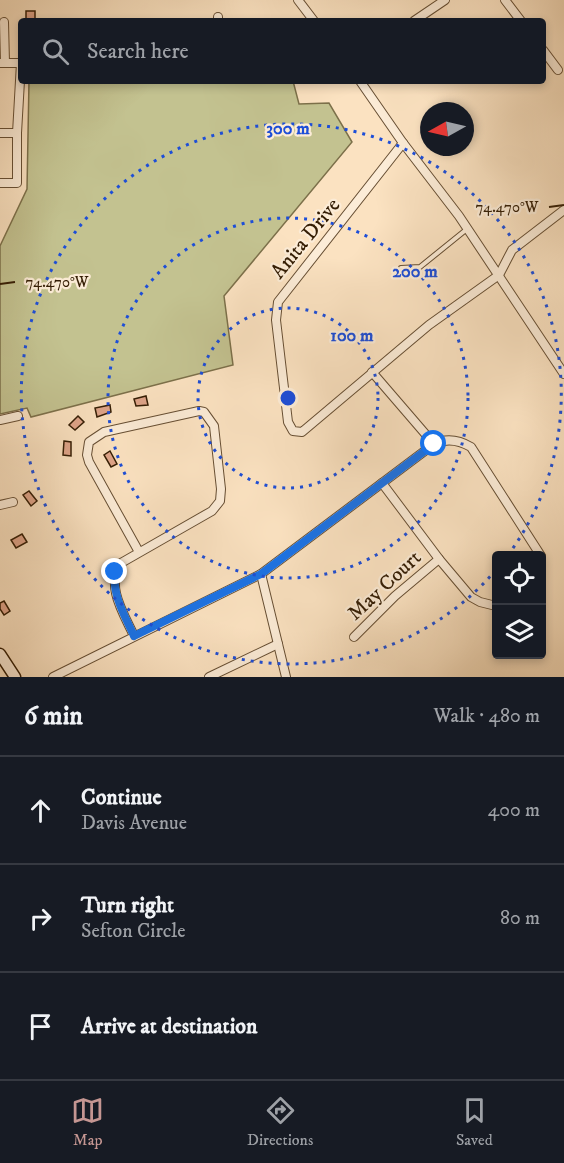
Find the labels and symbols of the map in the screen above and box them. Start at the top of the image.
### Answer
north arrow [420,102,474,156]
text: 300 m [266,118,310,140]
street label: Anita Drive [265,193,346,284]
text: 74.470°W [476,198,539,217]
text: 200 m [392,261,438,283]
text: 74.470°W [26,273,89,292]
text: 100 m [330,325,374,347]
centre of rings [278,388,298,408]
route start [420,430,446,456]
street label: May Court [342,545,427,626]
route end [101,558,127,584]

